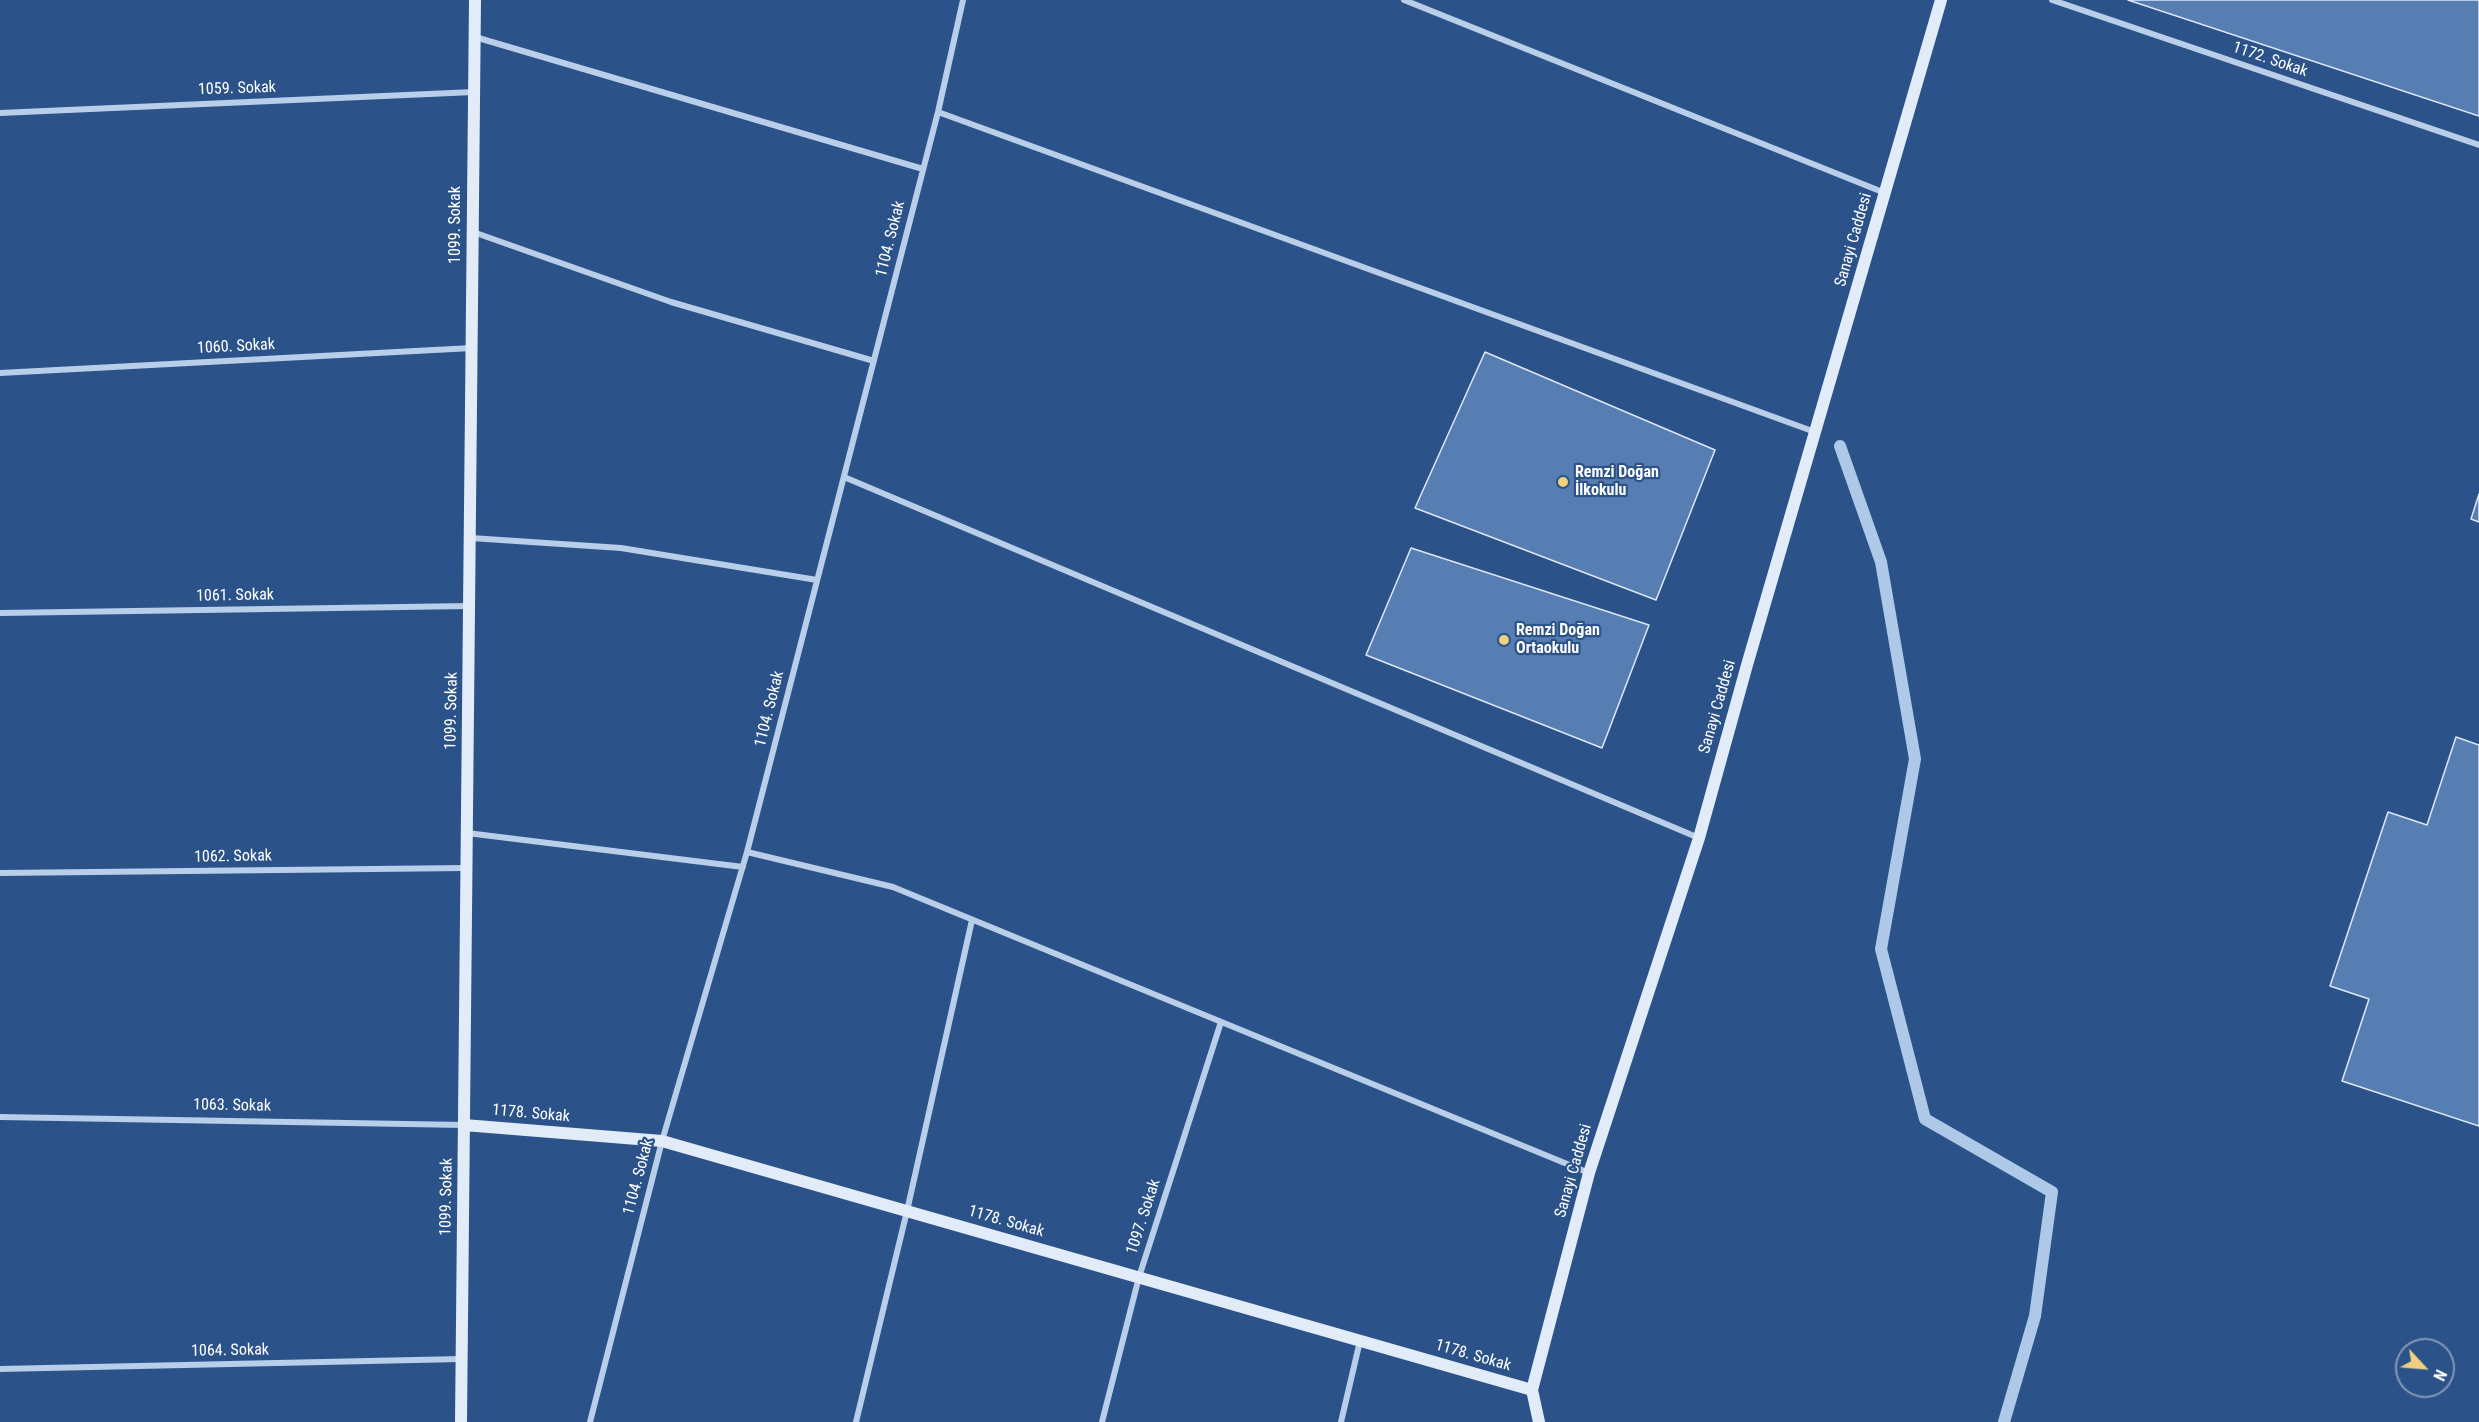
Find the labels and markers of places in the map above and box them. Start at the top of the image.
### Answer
place label: Remzi Doğan İlkokulu [1575,463,1659,501]
marker: Remzi Doğan İlkokulu [1556,475,1570,489]
place label: Remzi Doğan Ortaokulu [1516,621,1600,659]
marker: Remzi Doğan Ortaokulu [1497,633,1511,647]

